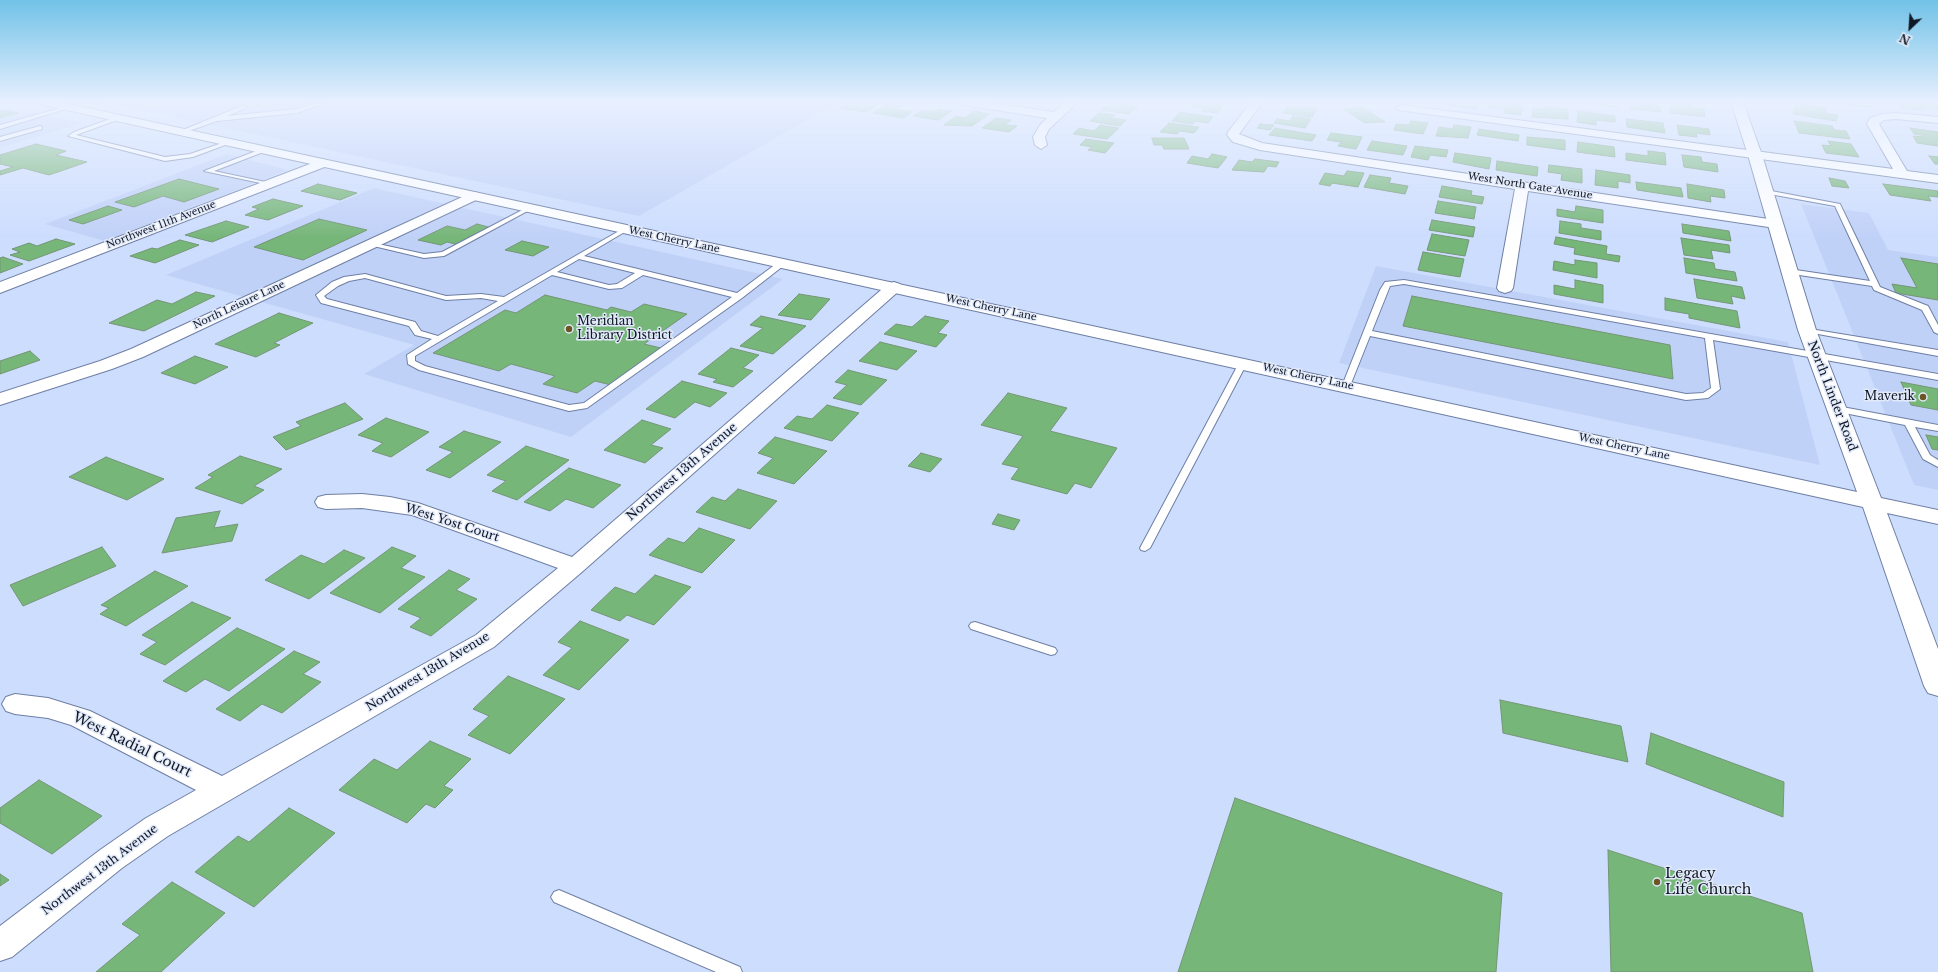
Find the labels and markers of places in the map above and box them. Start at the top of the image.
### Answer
place label: Meridian Library District [577,315,672,343]
marker: Meridian Library District [564,324,574,334]
place label: Maverik [1864,390,1915,404]
marker: Maverik [1918,392,1928,402]
place label: Legacy Life Church [1665,866,1752,898]
marker: Legacy Life Church [1652,877,1662,887]

